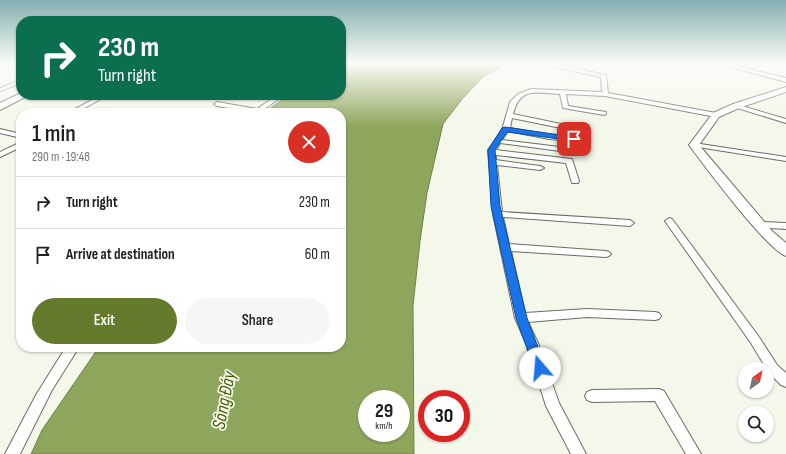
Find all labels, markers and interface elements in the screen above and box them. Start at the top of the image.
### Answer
text: 230 m [98,31,159,64]
icon: right [32,32,84,84]
text: Turn right [98,65,156,86]
text: 1 min [32,119,76,148]
button: close [288,121,330,163]
pin [557,122,591,156]
icon: arrive [563,128,585,150]
text: 290 m · 19:48 [32,149,90,165]
icon: right [32,192,54,214]
text: Turn right [66,193,118,212]
text: 230 m [299,193,330,212]
icon: arrive [32,244,54,266]
text: Arrive at destination [66,245,175,264]
text: 60 m [305,245,330,264]
button: Exit [32,298,177,344]
button: Share [185,298,330,344]
position arrow [519,347,561,389]
north arrow [738,362,774,398]
map controls [738,362,774,442]
water label: Sông Đáy [208,369,241,431]
speed limit sign: 30 [418,390,470,442]
text: 29 [375,399,393,423]
button: search [738,406,774,442]
text: km/h [375,420,393,432]

